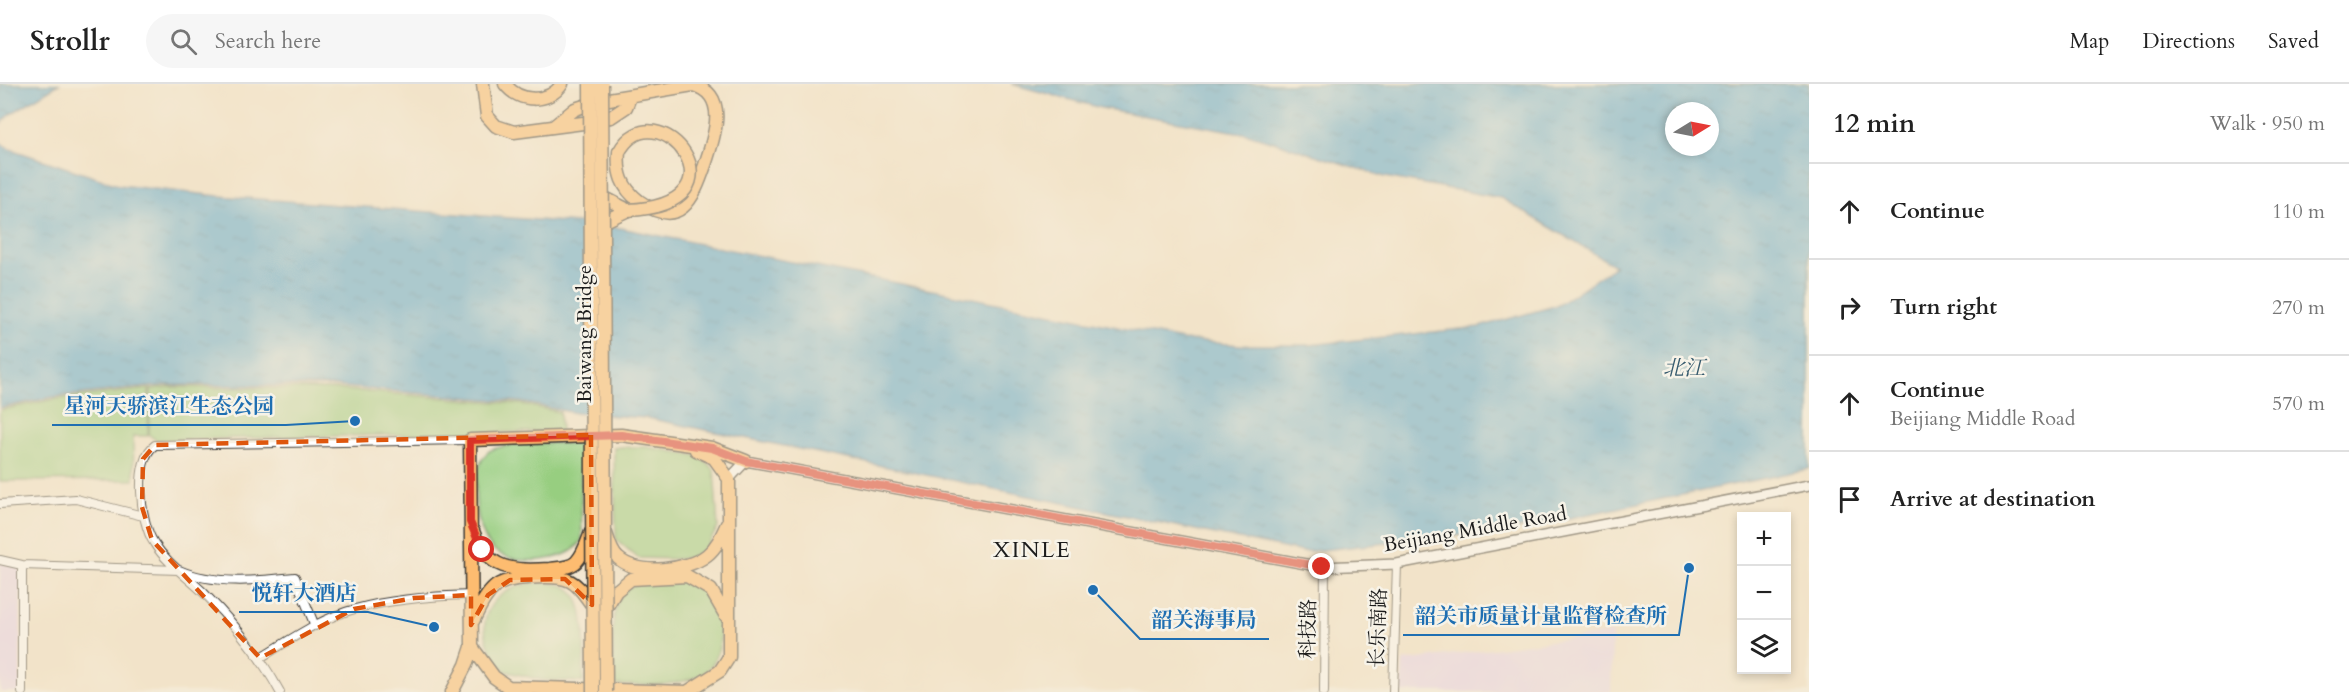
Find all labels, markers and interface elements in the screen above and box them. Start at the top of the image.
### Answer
search box [146,14,566,68]
text: Strollr [30,22,110,60]
icon: search [167,25,200,58]
text: Search here [215,26,321,56]
text: Map [2069,27,2109,56]
text: Directions [2142,27,2235,56]
text: Saved [2268,27,2319,56]
north arrow [1665,102,1719,156]
text: 12 min [1833,106,1916,141]
text: Walk · 950 m [2210,110,2325,137]
icon: ahead [1833,195,1866,228]
text: Continue [1890,196,1985,226]
text: 110 m [2272,198,2325,225]
street label: Baiwang Bridge [571,265,598,403]
icon: right [1833,291,1866,324]
text: Turn right [1890,292,1997,322]
text: 270 m [2272,294,2325,321]
water label: 北江 [1663,354,1708,383]
text: Continue [1890,375,1985,405]
callout: 星河天骄滨江生态公园 [52,386,286,425]
icon: ahead [1833,387,1866,420]
text: 570 m [2272,390,2325,417]
text: 星河天骄滨江生态公园 [64,392,274,421]
text: Beijiang Middle Road [1890,405,2075,432]
icon: arrive [1833,483,1866,516]
text: Arrive at destination [1890,484,2095,514]
street label: Beijiang Middle Road [1381,500,1569,558]
map controls [1737,512,1791,674]
button: + [1737,512,1791,566]
district label: XINLE [993,535,1071,565]
route start [468,536,494,562]
route end [1308,553,1334,579]
button: − [1737,566,1791,620]
callout: 悦轩大酒店 [239,573,368,612]
text: 悦轩大酒店 [252,579,357,608]
street label: 长乐南路 [1363,588,1393,668]
callout: 韶关市质量计量监督检查所 [1403,596,1679,635]
street label: 科技路 [1294,599,1322,659]
callout: 韶关海事局 [1140,600,1269,639]
text: 韶关市质量计量监督检查所 [1415,602,1667,631]
text: 韶关海事局 [1152,606,1257,635]
button: layers [1737,620,1791,674]

